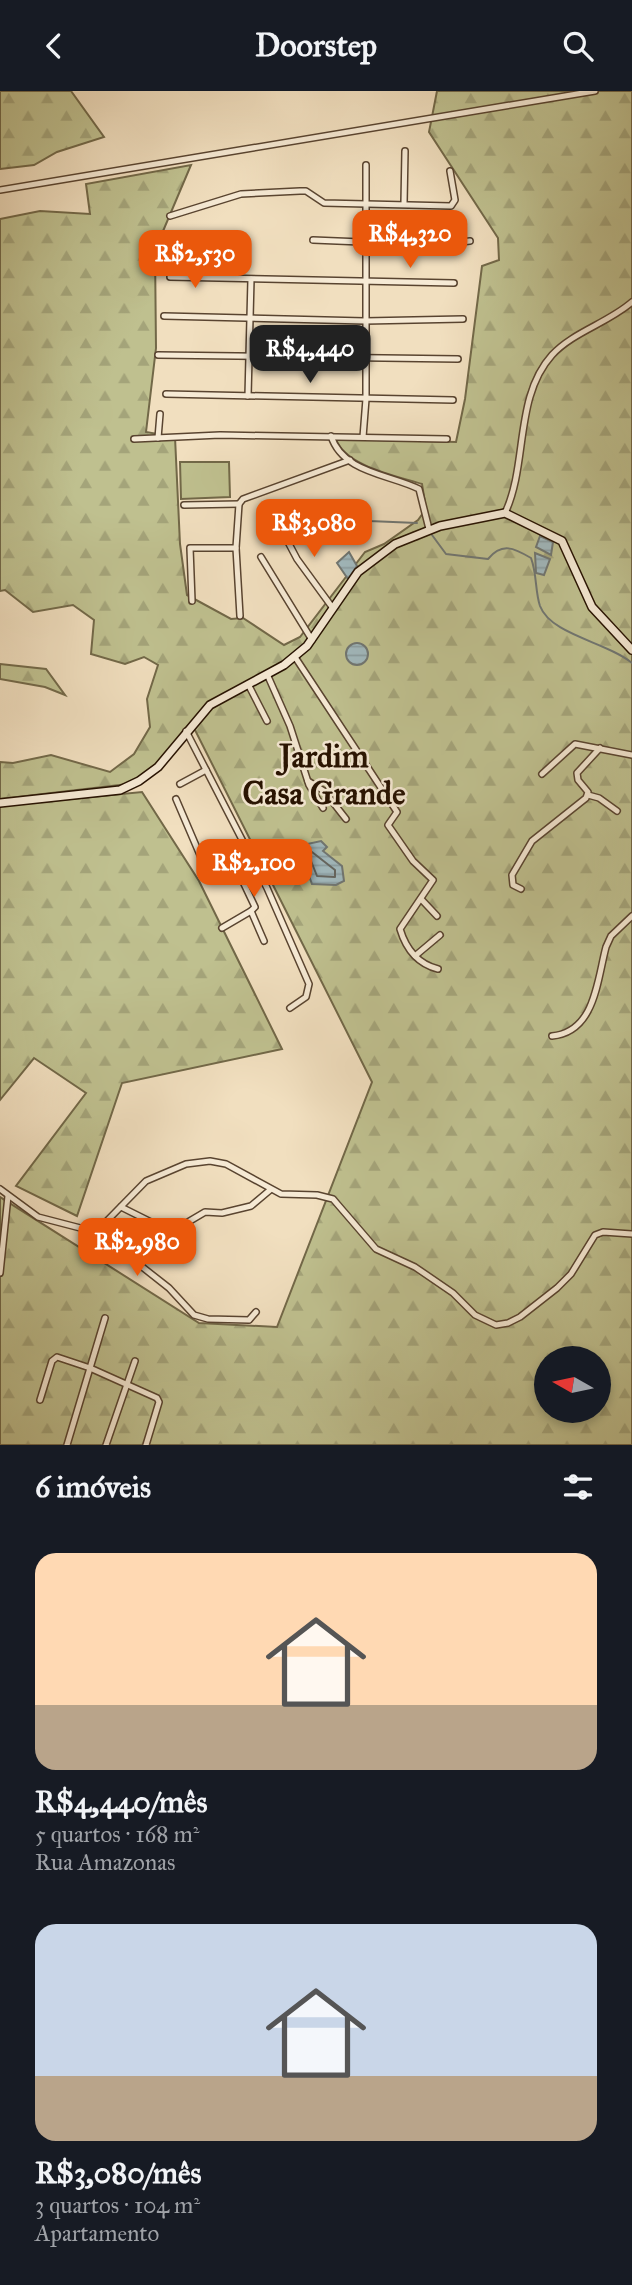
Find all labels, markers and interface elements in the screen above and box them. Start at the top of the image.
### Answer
text: Doorstep [255,26,377,65]
icon: back [35,27,73,65]
icon: search [559,27,597,65]
pin: R$4,320 [345,211,475,270]
text: R$4,320 [368,219,452,247]
pin: R$2,530 [130,231,260,290]
text: R$2,530 [155,239,235,267]
pin: R$4,440 [245,325,375,385]
text: R$4,440 [266,334,354,362]
pin: R$3,080 [249,499,379,559]
text: R$3,080 [272,508,356,536]
district label: Jardim Casa Grande [242,737,406,813]
pin: R$2,100 [189,839,319,899]
text: R$2,100 [212,848,296,876]
pin: R$2,980 [72,1219,202,1278]
text: R$2,980 [94,1227,180,1255]
north arrow [534,1346,611,1423]
map controls [534,1346,611,1423]
icon: filters [559,1468,597,1506]
text: 6 imóveis [35,1469,151,1505]
icon: home [253,1599,379,1725]
text: R$4,440/mês [35,1784,207,1820]
text: 5 quartos · 168 m² [35,1820,199,1848]
text: Rua Amazonas [35,1848,175,1876]
icon: home [253,1970,379,2096]
text: R$3,080/mês [35,2155,201,2191]
text: 3 quartos · 104 m² [35,2191,200,2219]
text: Apartamento [35,2219,159,2247]

